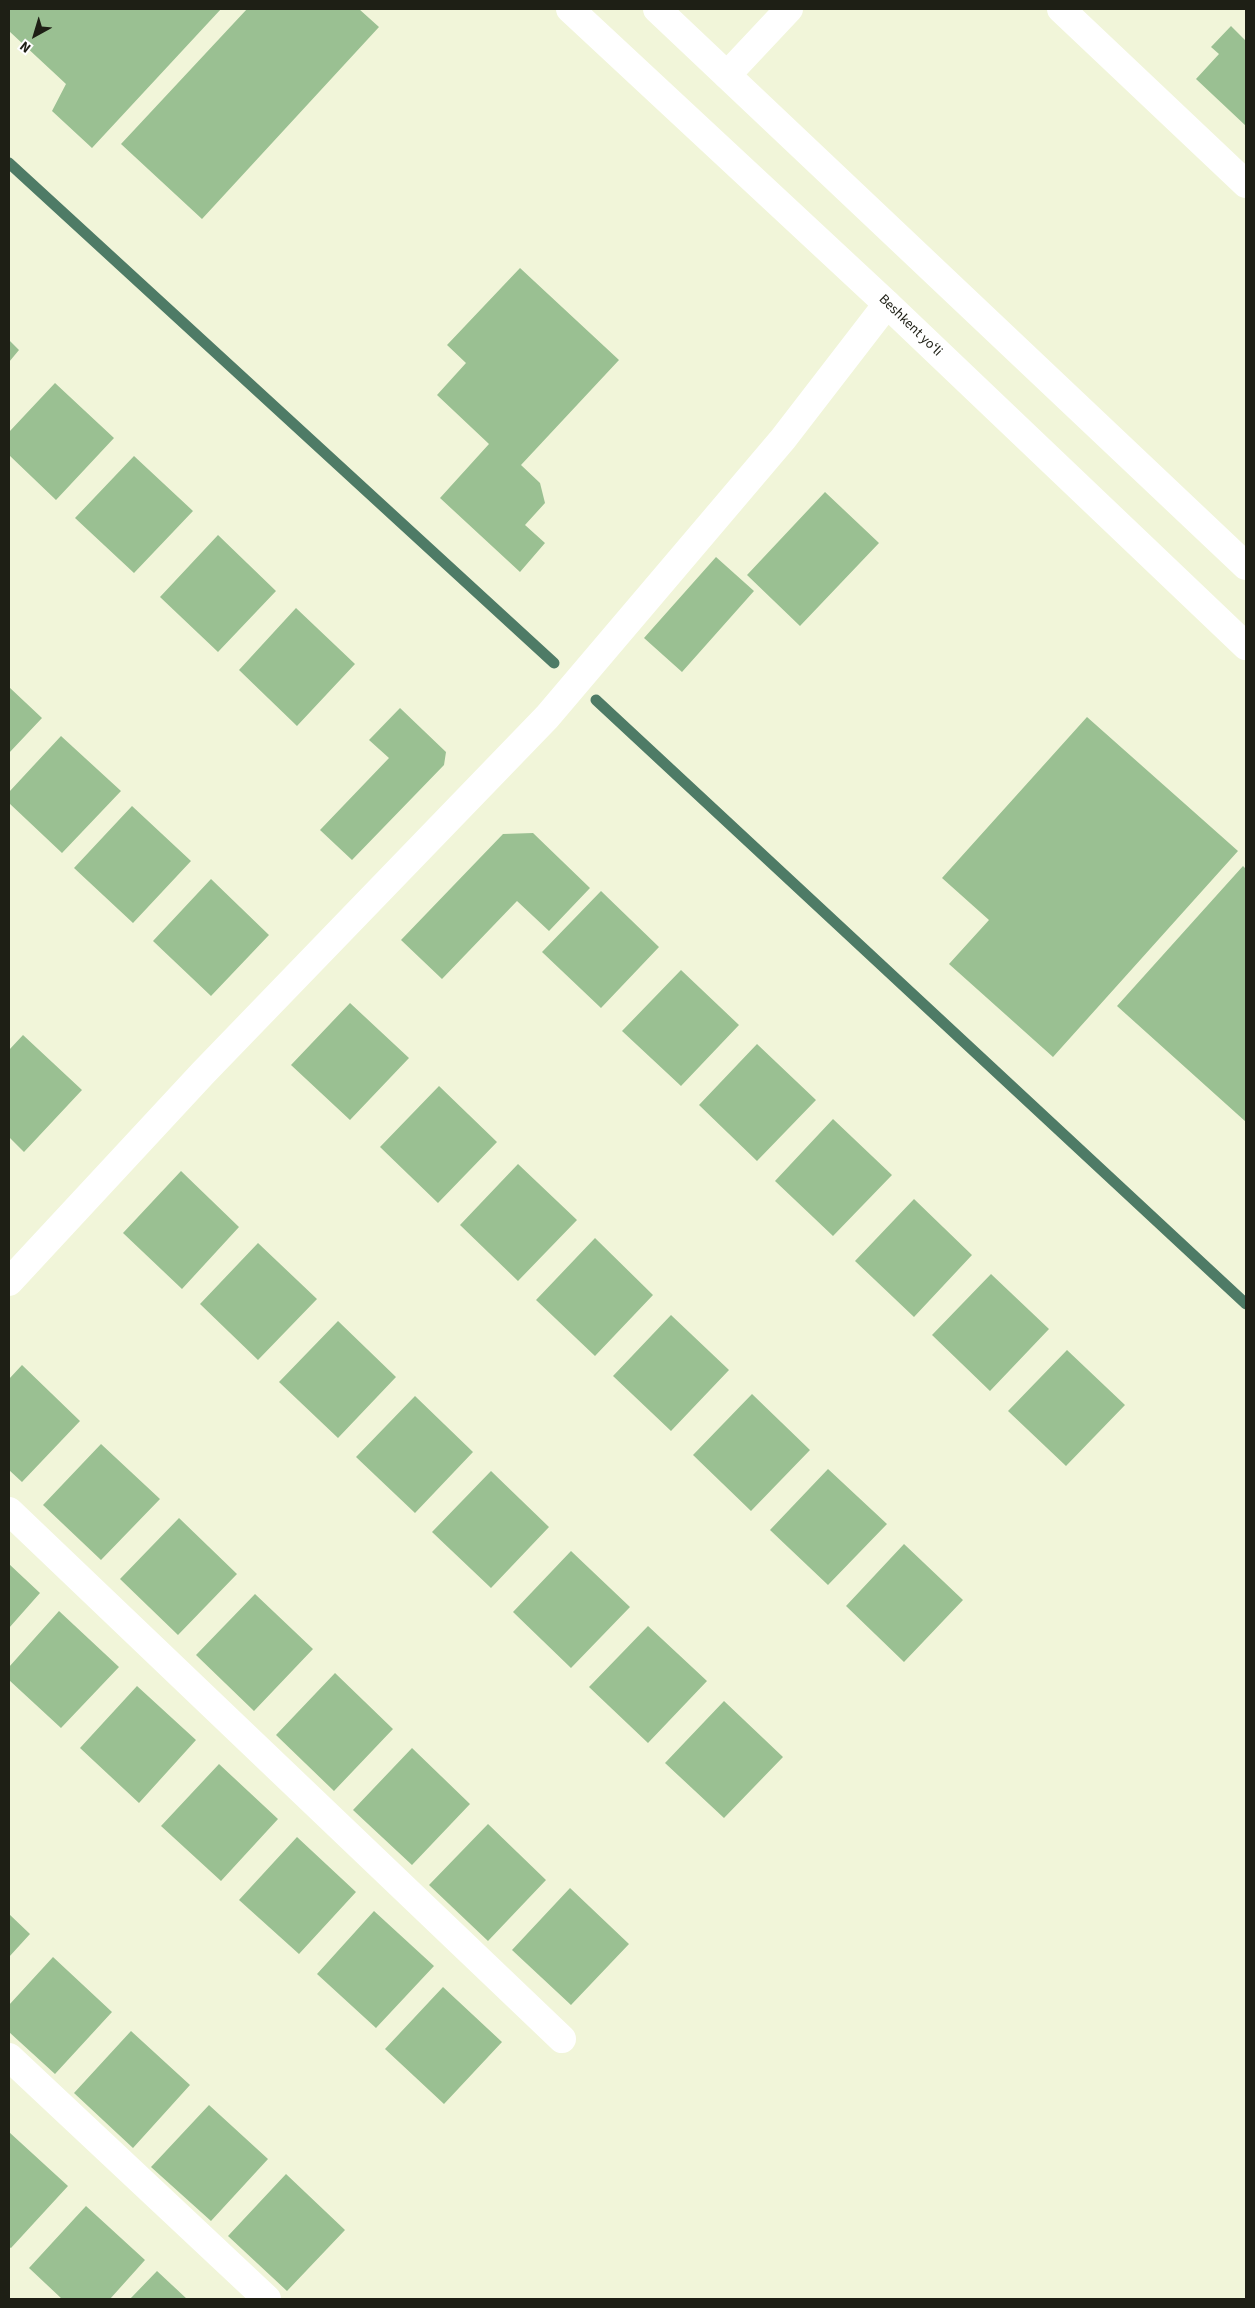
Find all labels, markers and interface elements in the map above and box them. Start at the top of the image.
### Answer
north arrow [10,10,60,60]
text: N [16,36,35,57]
street label: Beshkent yoʻli [875,291,945,361]

